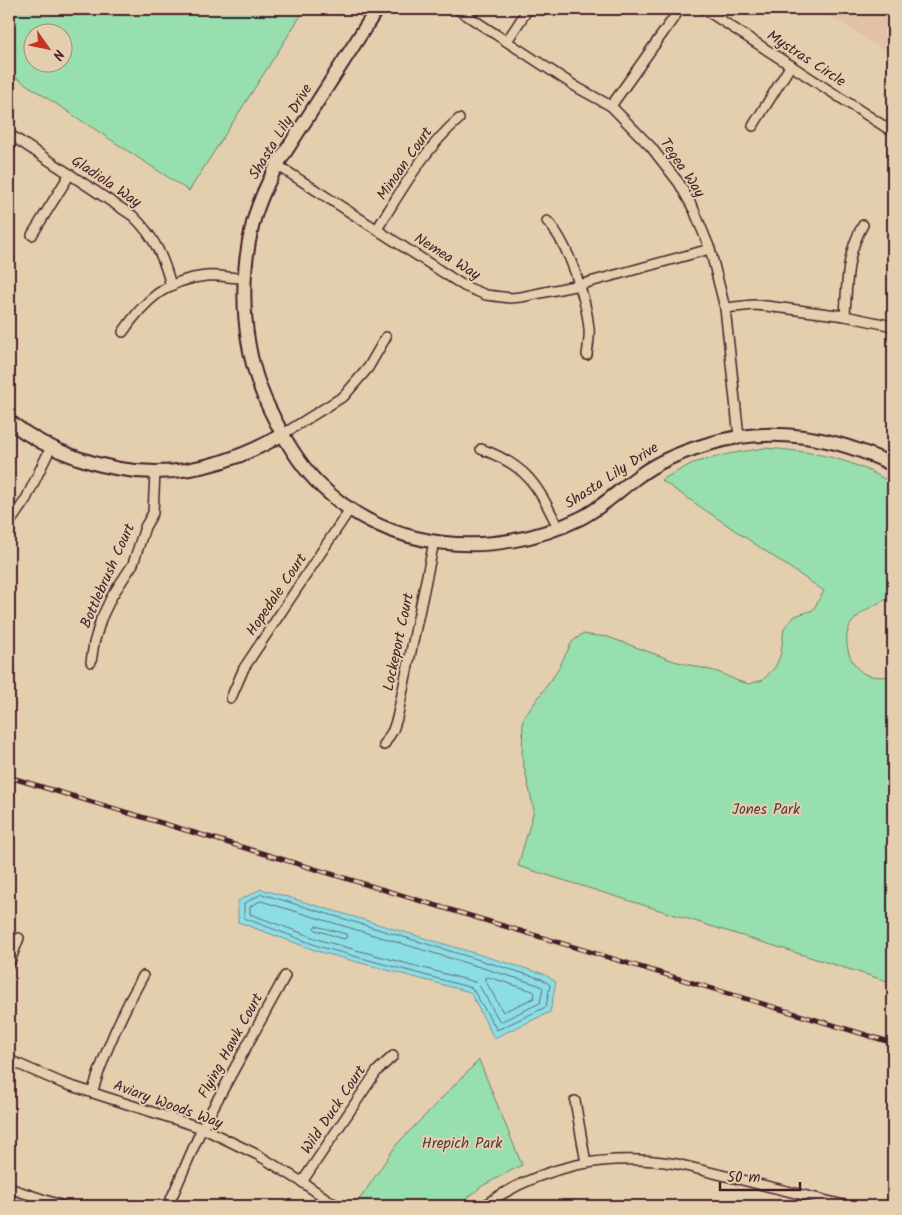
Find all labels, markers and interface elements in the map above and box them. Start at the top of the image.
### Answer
north arrow [22,22,72,72]
street label: Mystras Circle [762,24,851,94]
text: N [46,45,70,64]
street label: Shasta Lily Drive [243,79,319,184]
street label: Minoan Court [371,122,439,206]
street label: Tegea Way [653,133,711,203]
street label: Gladiola Way [66,150,147,215]
street label: Nemea Way [409,227,486,287]
street label: Shasta Lily Drive [560,436,664,515]
street label: Bottlebrush Court [74,519,142,632]
street label: Hopedale Court [240,549,314,641]
street label: Lockeport Court [377,590,421,693]
park label: Jones Park [732,798,801,822]
street label: Flying Hawk Court [192,989,270,1103]
street label: Wild Duck Court [295,1060,373,1159]
street label: Aviary Woods Way [110,1074,227,1136]
park label: Hrepich Park [422,1132,503,1156]
scale bar [720,1160,800,1192]
text: 50 m [727,1166,761,1190]

